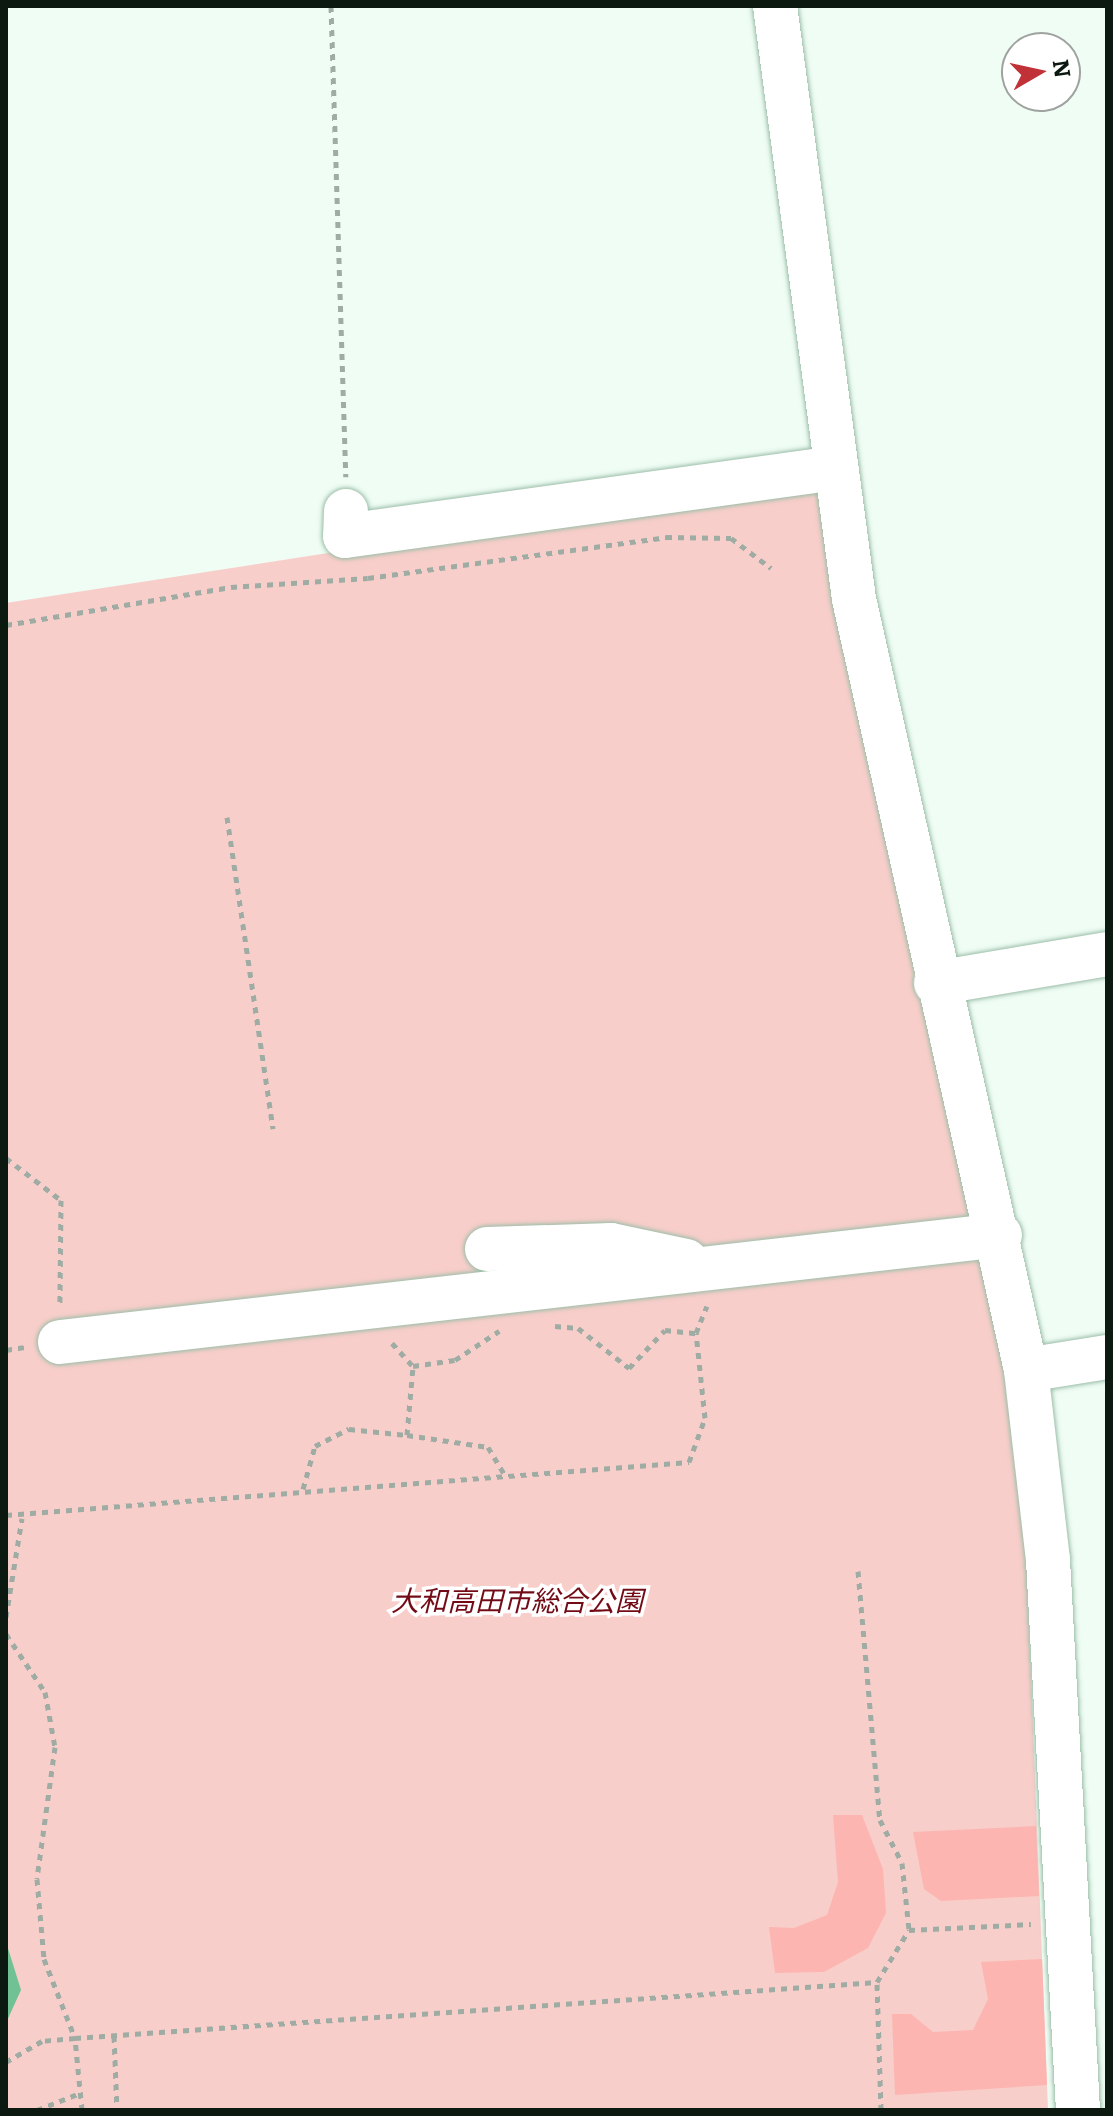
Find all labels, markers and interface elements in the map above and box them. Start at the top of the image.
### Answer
north arrow [1001,32,1081,112]
text: N [1045,57,1081,80]
park label: 大和高田市総合公園 [391,1582,643,1616]

